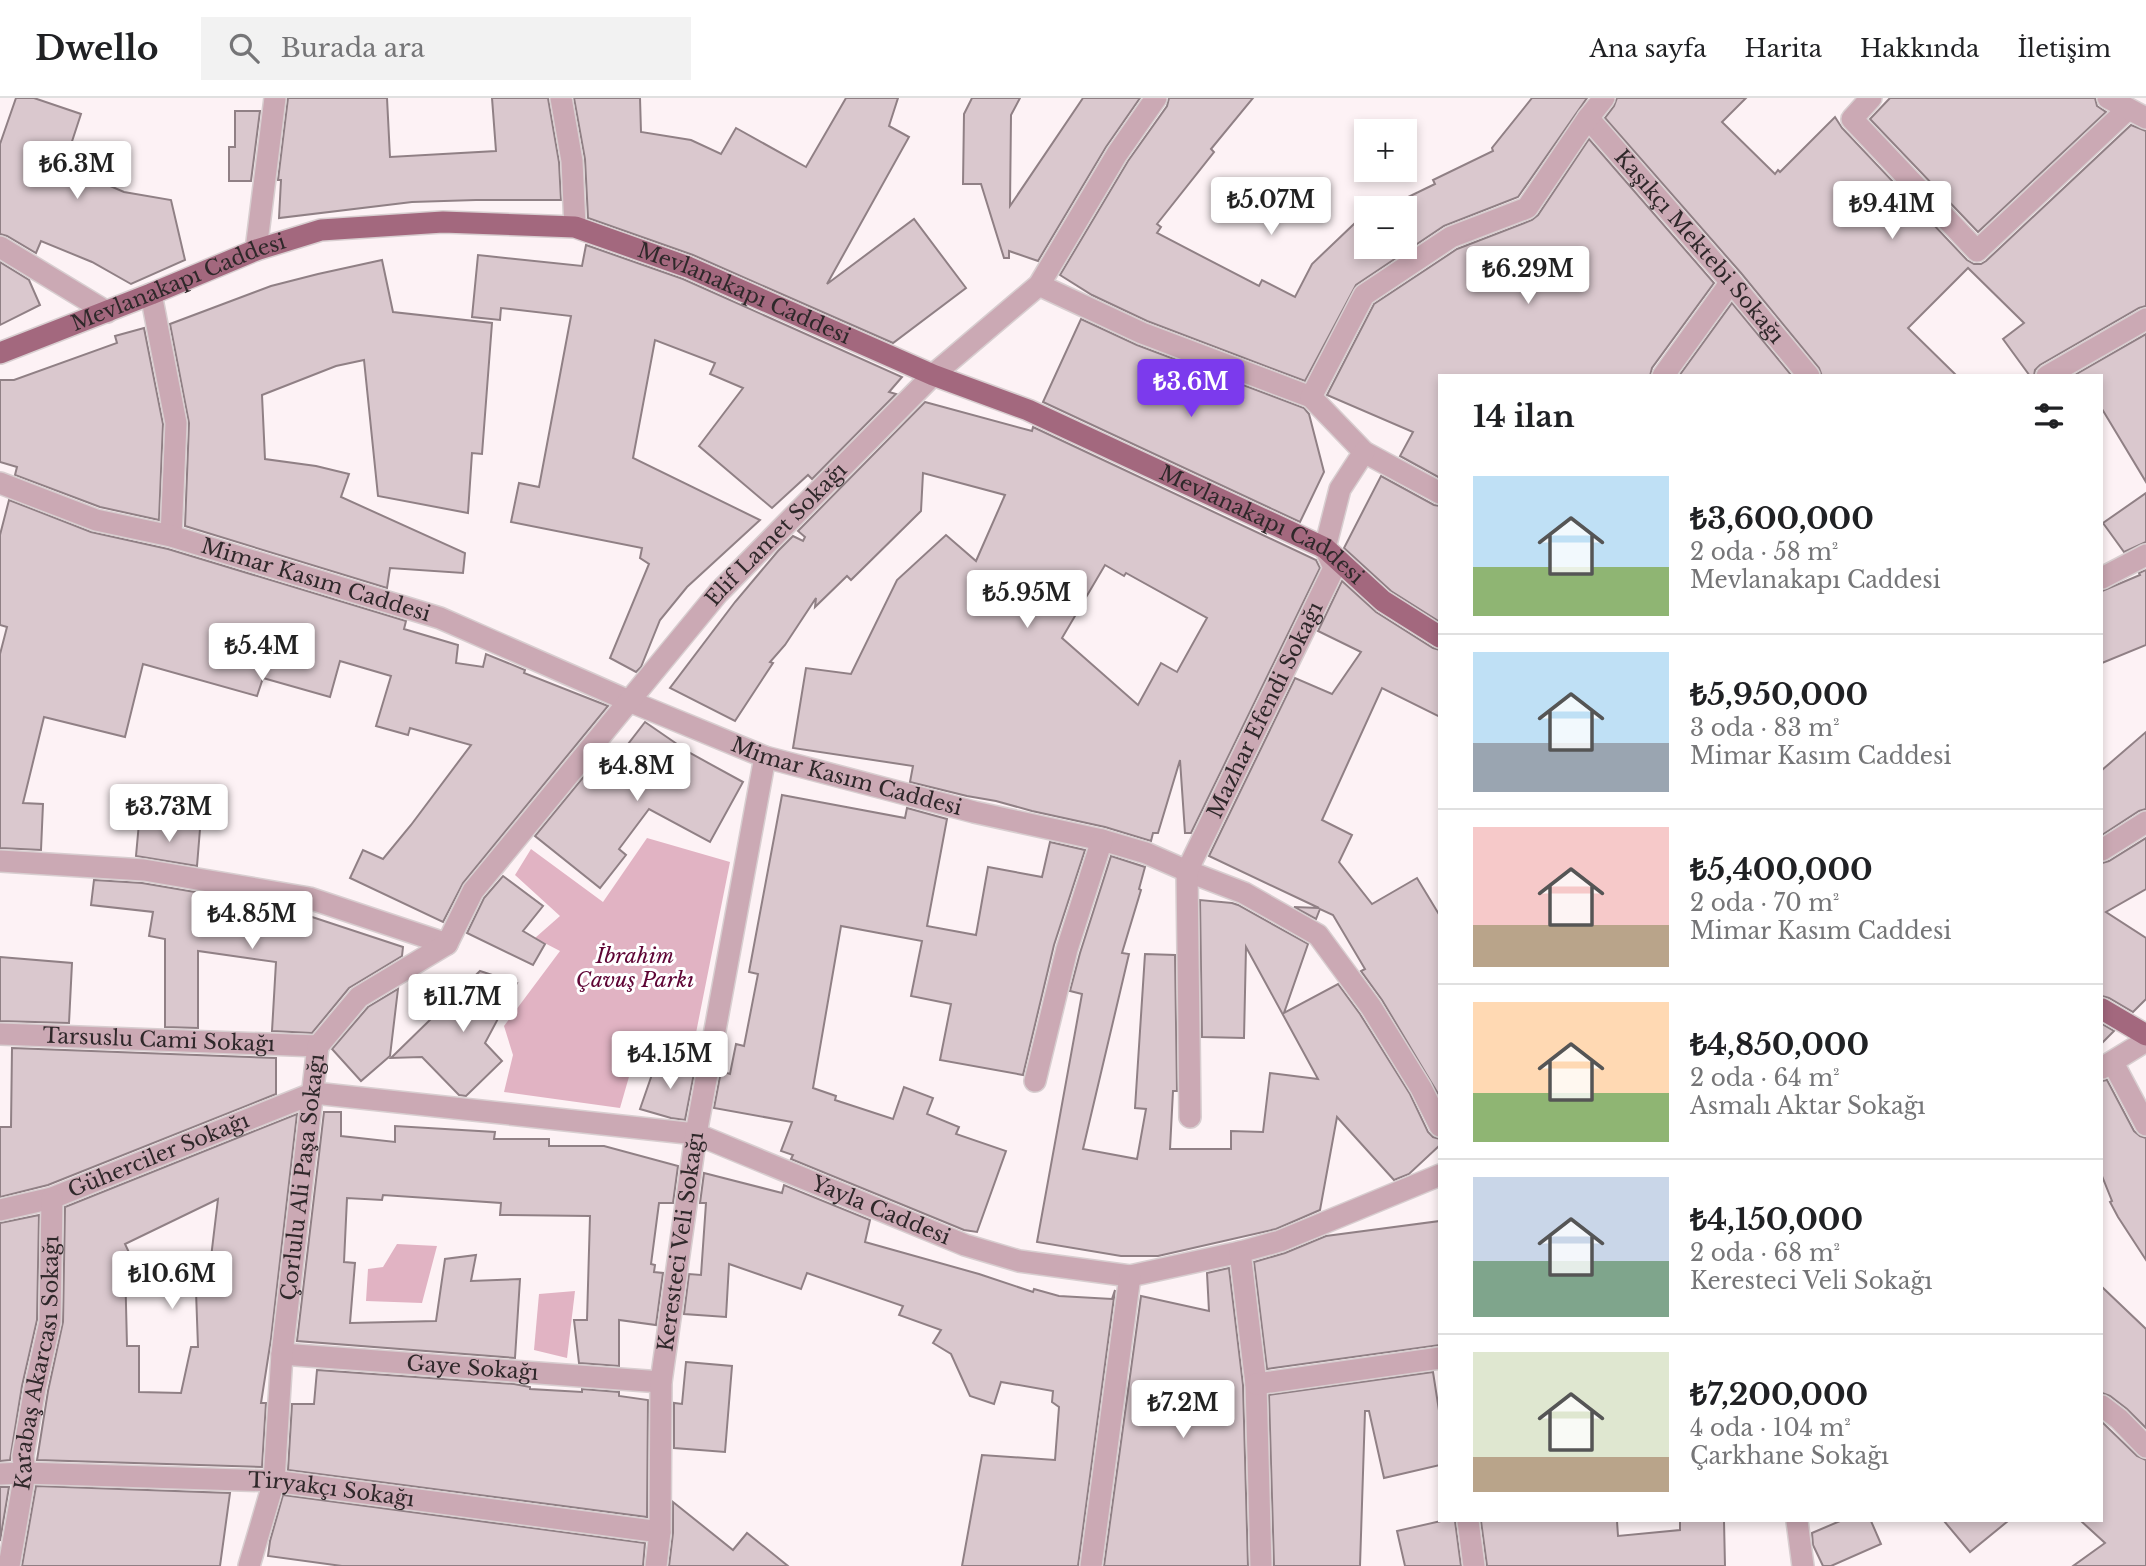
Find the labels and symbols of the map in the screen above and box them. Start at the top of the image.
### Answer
pin: ₺6.3M [28,141,126,201]
street label: Kaşıkçı Mektebi Sokağı [1609,144,1790,349]
pin: ₺5.07M [1214,178,1328,237]
pin: ₺9.41M [1835,181,1949,241]
street label: Mevlanakapı Caddesi [67,229,289,337]
street label: Mevlanakapı Caddesi [634,237,855,350]
pin: ₺6.29M [1471,246,1585,306]
pin: ₺3.6M [1142,360,1240,419]
street label: Elif Lamet Sokağı [700,457,852,611]
street label: Mevlanakapı Caddesi [1155,460,1369,590]
street label: Mimar Kasım Caddesi [198,533,434,627]
pin: ₺5.95M [970,570,1084,630]
street label: Mazhar Efendi Sokağı [1202,598,1329,822]
pin: ₺5.4M [213,624,311,683]
street label: Mimar Kasım Caddesi [727,731,965,821]
pin: ₺4.8M [588,744,686,803]
pin: ₺3.73M [112,784,226,844]
pin: ₺4.85M [195,892,309,951]
park label: İbrahim Çavuş Parkı [576,943,694,993]
pin: ₺11.7M [406,974,520,1034]
street label: Tarsuslu Cami Sokağı [42,1023,275,1057]
pin: ₺4.15M [613,1032,727,1091]
street label: Çorlulu Ali Paşa Sokağı [275,1052,330,1302]
street label: Güherciler Sokağı [64,1107,253,1203]
street label: Keresteci Veli Sokağı [652,1130,709,1353]
street label: Yayla Caddesi [807,1170,954,1251]
street label: Karabaş Akarcası Sokağı [9,1235,64,1492]
pin: ₺10.6M [115,1252,229,1311]
street label: Gaye Sokağı [406,1350,539,1386]
pin: ₺7.2M [1134,1380,1232,1440]
street label: Tiryakçı Sokağı [248,1467,416,1512]

